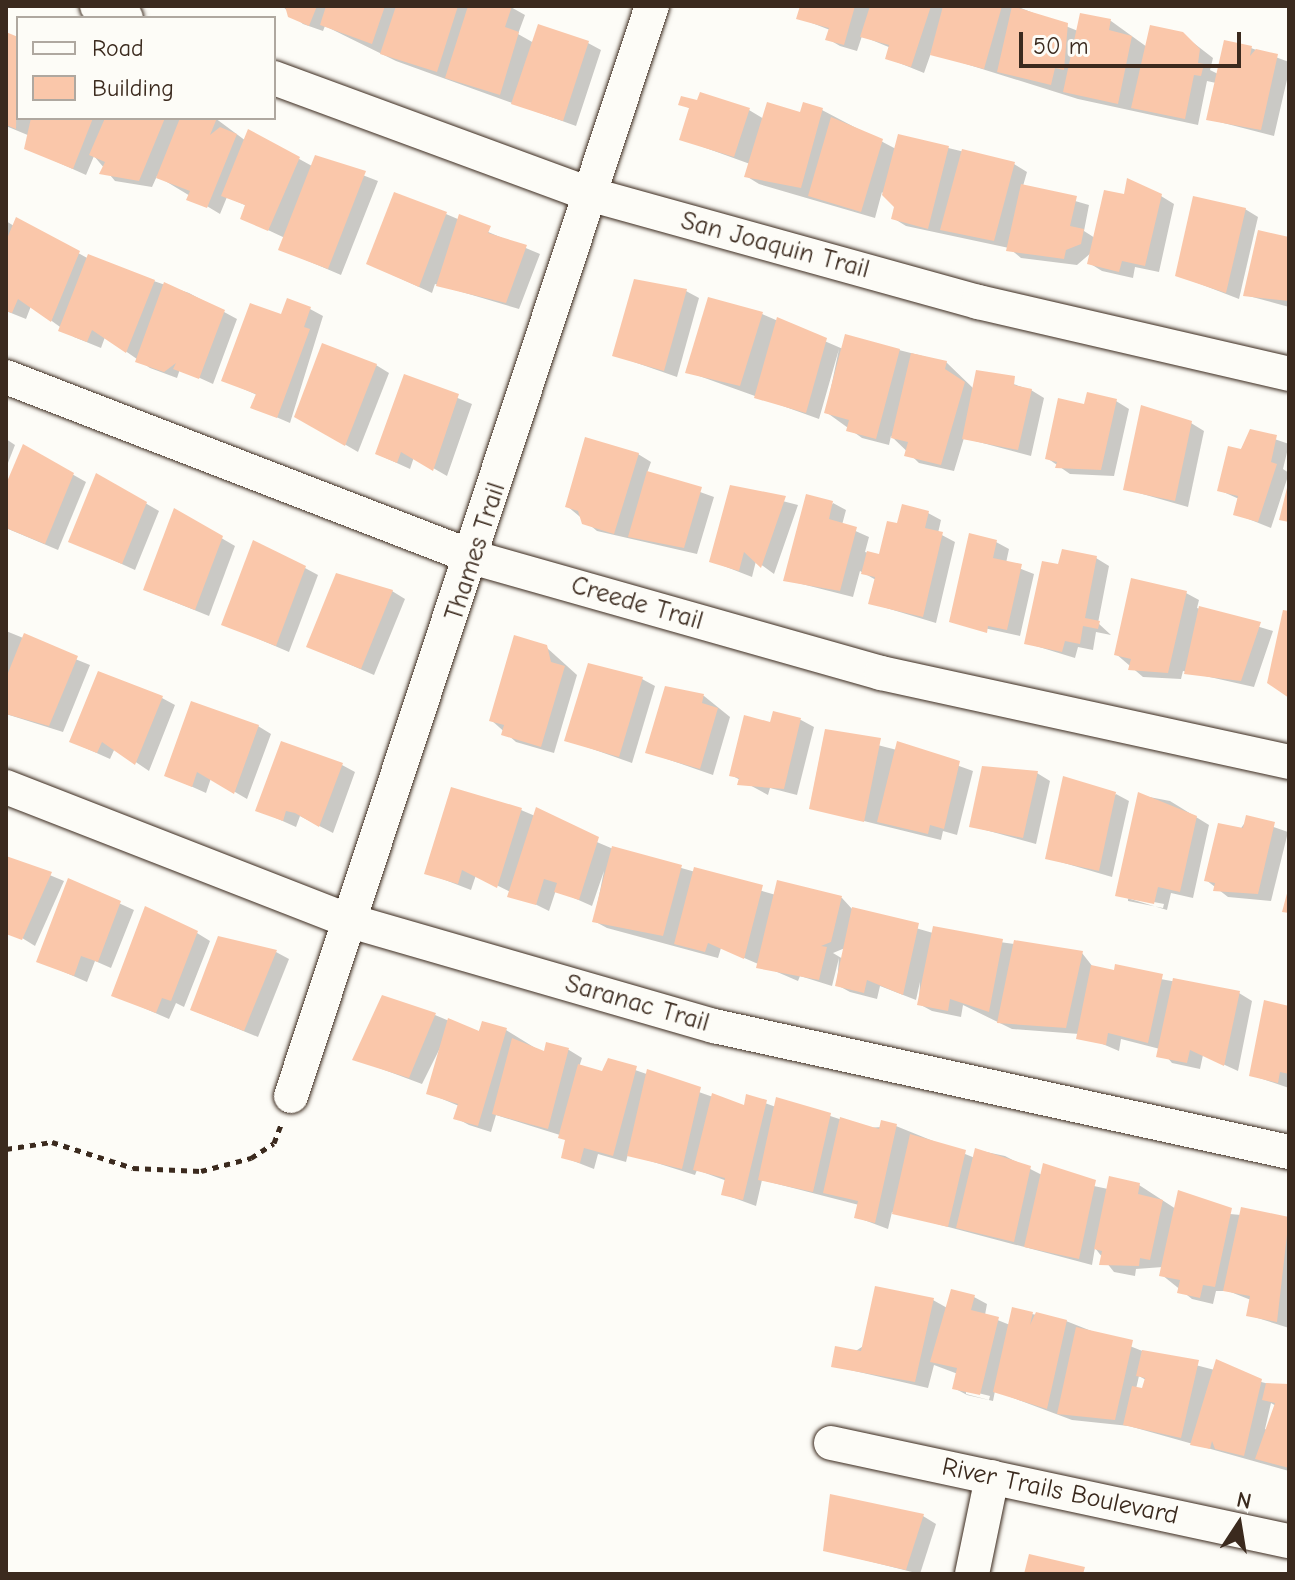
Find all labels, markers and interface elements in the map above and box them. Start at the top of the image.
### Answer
legend [16,16,276,120]
scale bar [1023,16,1245,66]
text: 50 m [1033,32,1089,60]
text: Road [92,34,144,62]
text: Building [92,74,174,102]
street label: San Joaquin Trail [677,206,873,286]
street label: Thames Trail [439,479,513,625]
street label: Creede Trail [567,570,707,638]
street label: Saranac Trail [561,969,713,1039]
street label: River Trails Boulevard [939,1452,1181,1532]
north arrow [1199,1484,1279,1564]
text: N [1234,1486,1254,1515]

